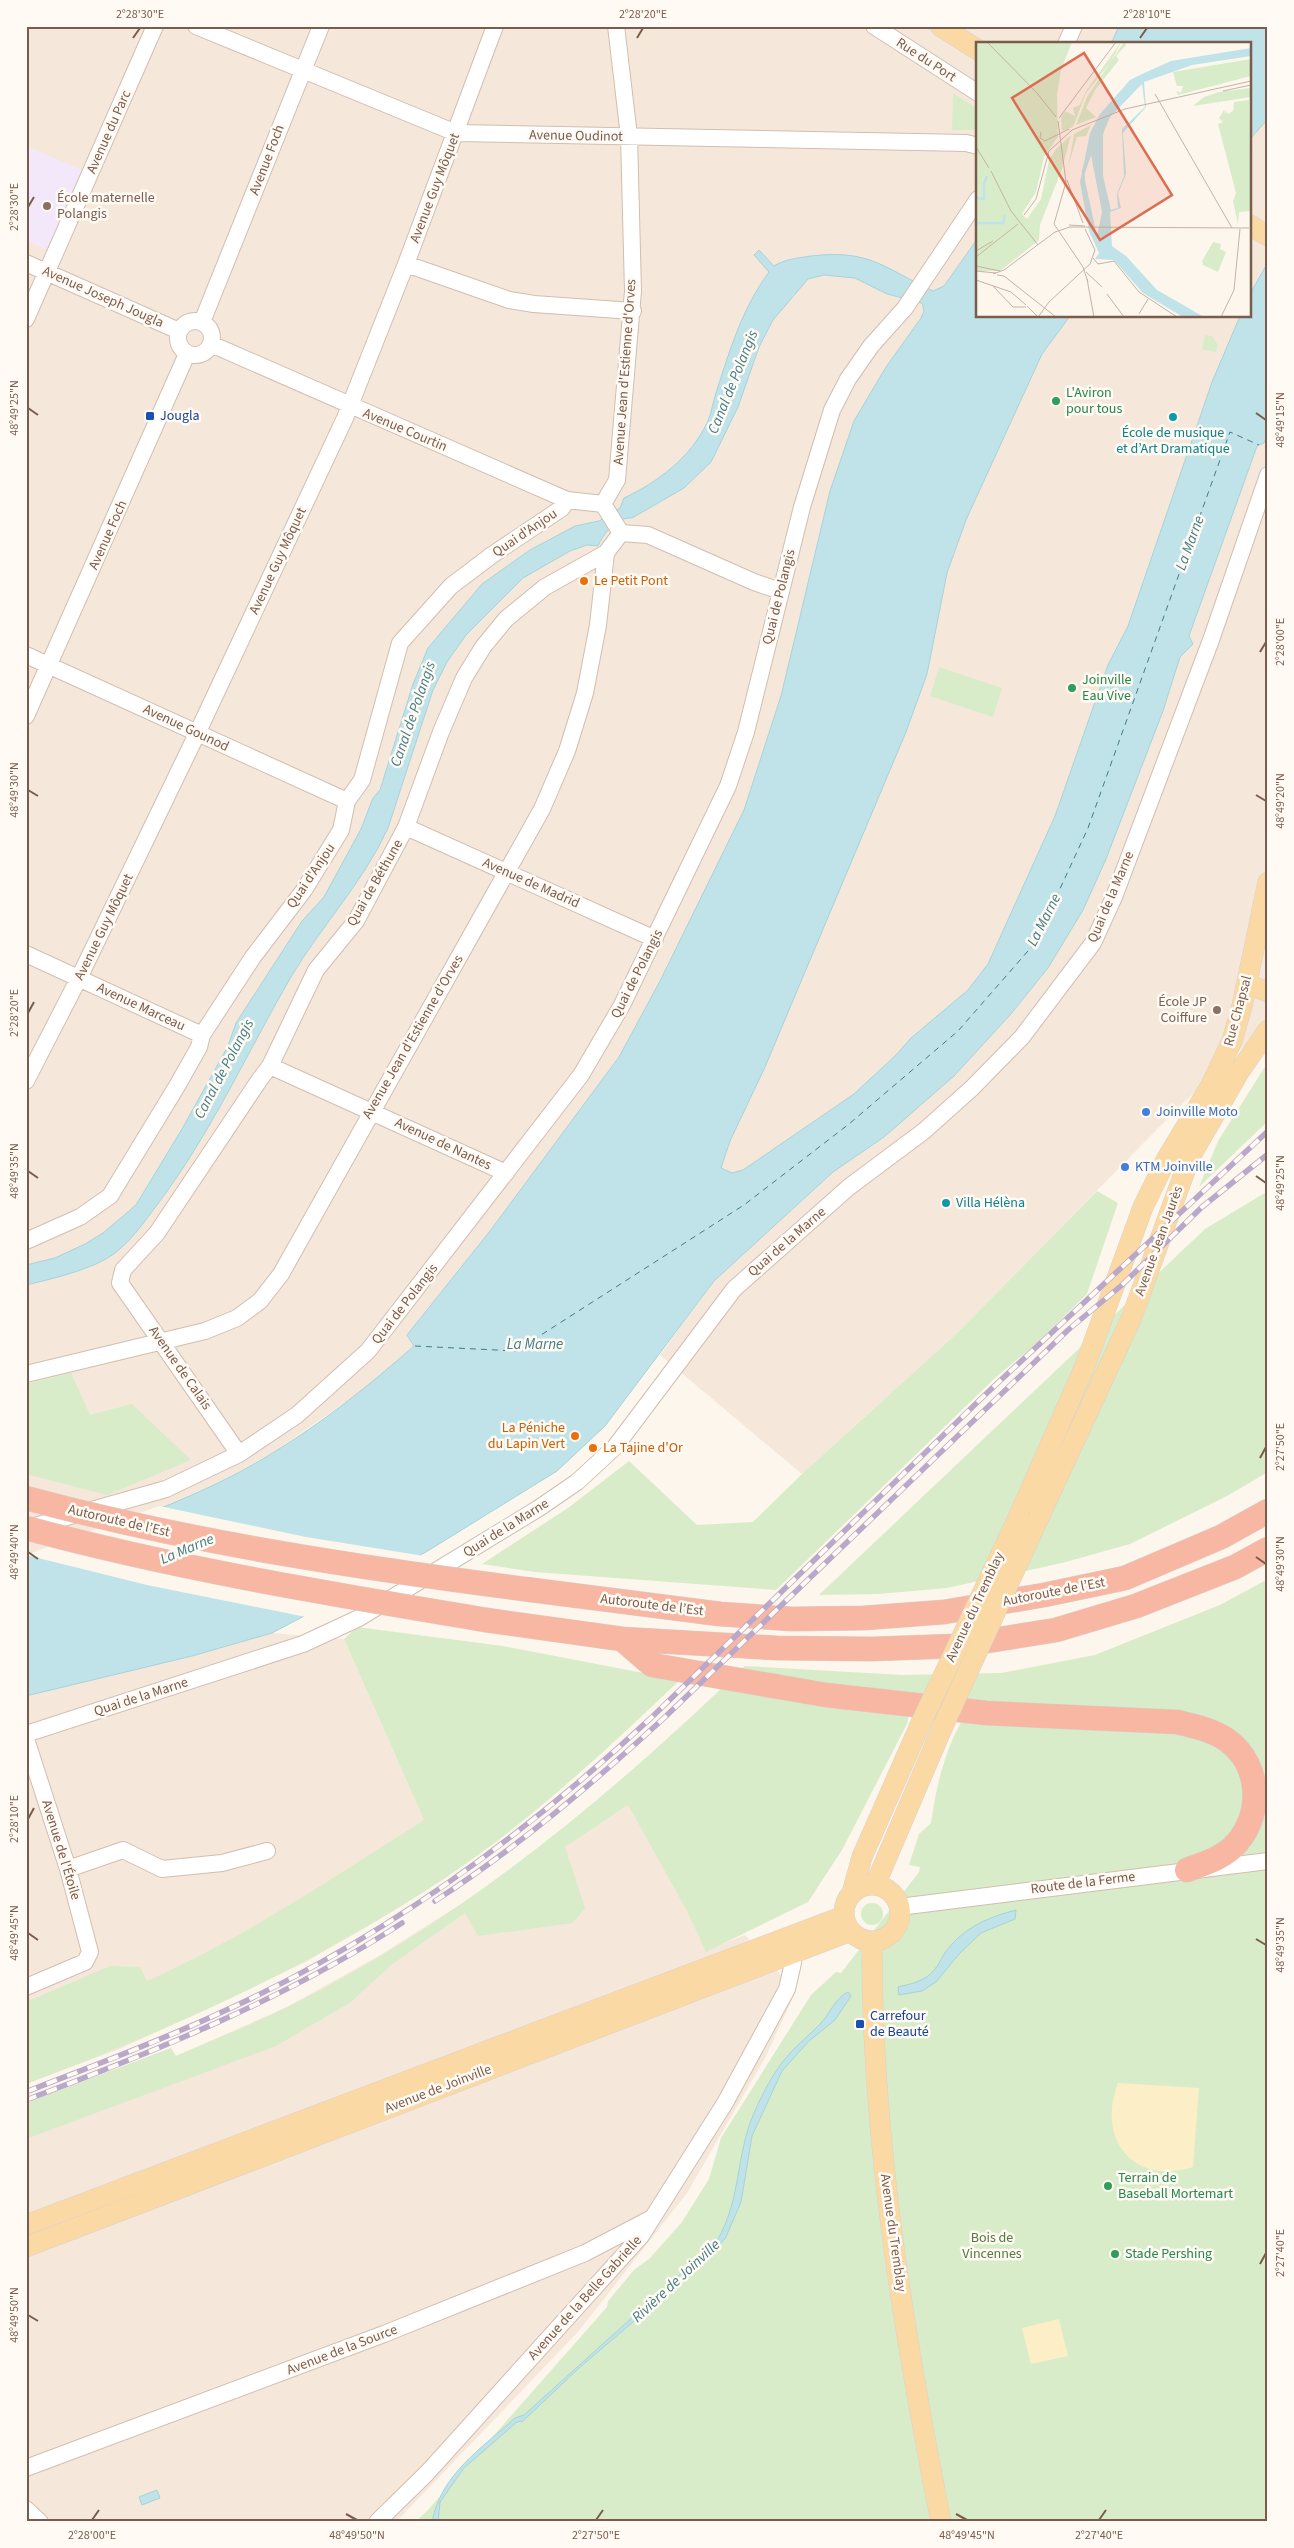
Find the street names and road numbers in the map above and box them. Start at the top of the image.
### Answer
street label: Rue du Port [892,33,960,87]
street label: Avenue du Parc [82,86,137,177]
street label: Avenue Foch [244,122,290,198]
street label: Avenue Oudinot [529,125,623,147]
street label: Avenue Guy Môquet [405,130,465,246]
street label: Avenue Joseph Jougla [39,261,167,333]
street label: Avenue Jean d'Estienne d'Orves [609,278,641,466]
street label: Avenue Courtin [360,403,450,457]
street label: Avenue Foch [84,497,132,573]
street label: Avenue Guy Môquet [244,504,312,618]
street label: Quai d'Anjou [488,504,562,562]
street label: Quai de Polangis [757,547,801,647]
street label: Avenue Gounod [140,699,232,757]
street label: Quai de Béthune [342,836,408,930]
street label: Quai d'Anjou [282,839,340,913]
street label: Quai de la Marne [1083,848,1139,946]
street label: Avenue de Madrid [479,853,583,913]
street label: Avenue Guy Môquet [70,870,139,984]
street label: Quai de Polangis [606,926,668,1022]
street label: Avenue Jean d'Estienne d'Orves [358,951,468,1123]
street label: Rue Chapsal [1219,973,1257,1048]
street label: Avenue Marceau [94,978,188,1036]
street label: Avenue de Nantes [391,1113,495,1175]
street label: Avenue Jean Jaurès [1130,1183,1188,1299]
street label: Quai de la Marne [744,1202,831,1282]
street label: Quai de Polangis [367,1259,443,1349]
street label: Avenue de Calais [144,1322,217,1414]
street label: Quai de la Marne [459,1494,553,1562]
street label: Autoroute de l’Est [66,1500,172,1542]
street label: Avenue du Tremblay [941,1548,1009,1665]
street label: Autoroute de l’Est [1001,1572,1107,1612]
street label: Autoroute de l’Est [599,1589,705,1621]
street label: Quai de la Marne [91,1672,191,1722]
street label: Avenue de l'Étoile [36,1798,86,1903]
street label: Route de la Ferme [1030,1867,1137,1899]
street label: Avenue de Joinville [382,2059,494,2119]
street label: Avenue du Tremblay [875,2173,911,2294]
street label: Avenue de la Belle Gabrielle [523,2231,647,2365]
street label: Avenue de la Source [284,2320,400,2380]

